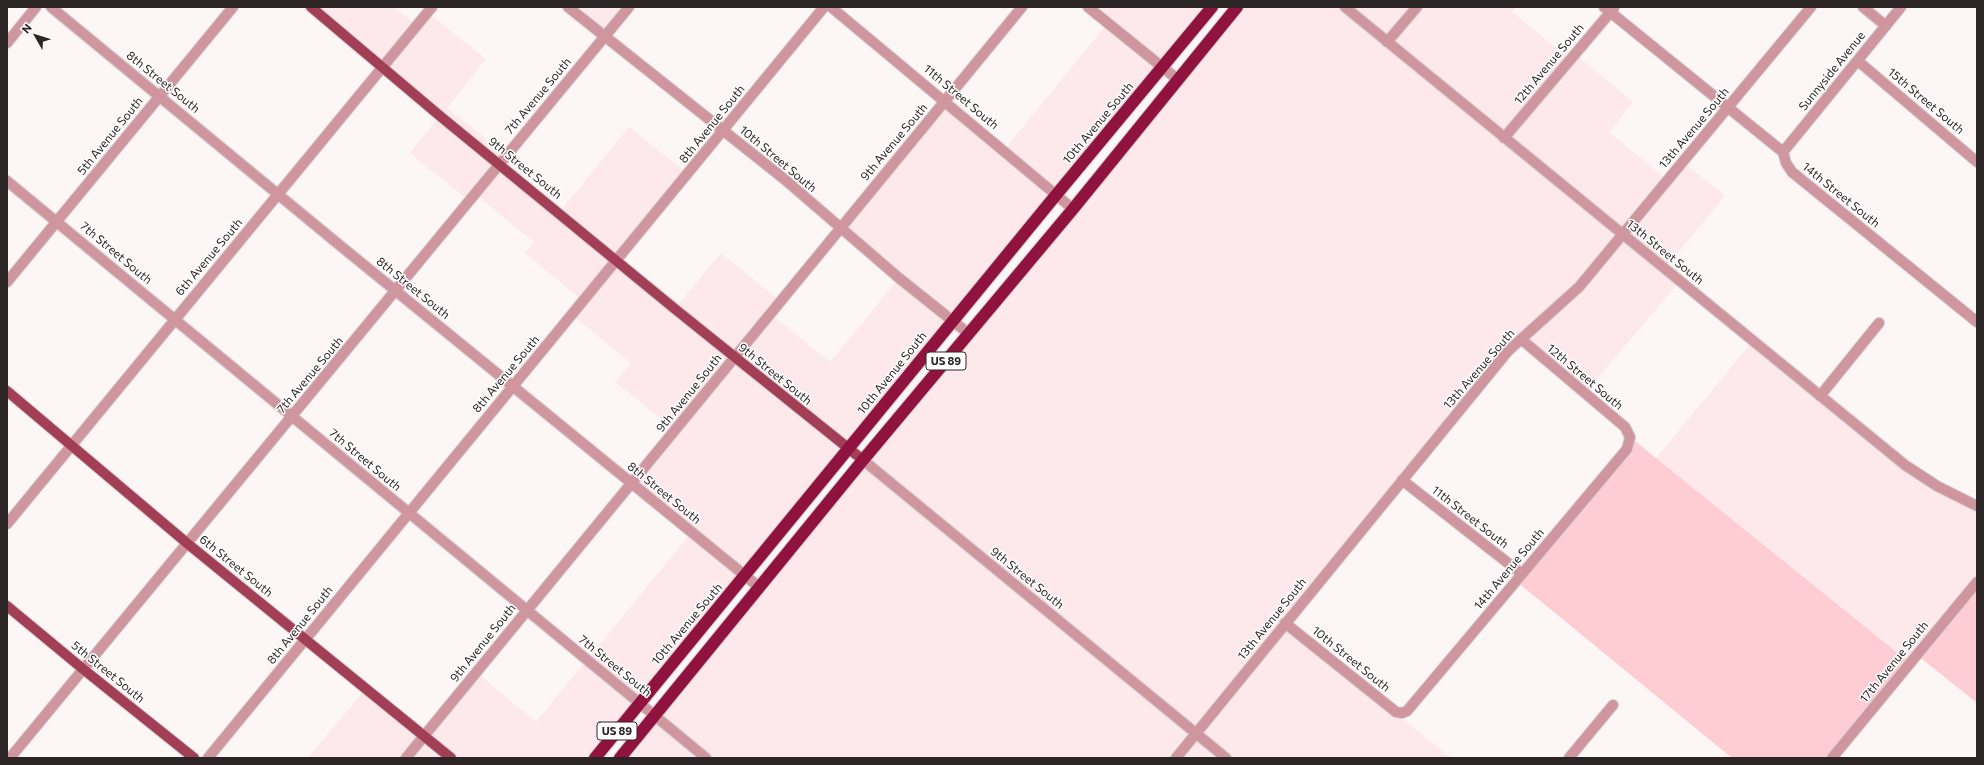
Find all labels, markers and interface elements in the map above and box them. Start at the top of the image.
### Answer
north arrow [16,16,56,56]
text: N [19,21,34,35]
street label: 12th Avenue South [1511,21,1587,107]
street label: Sunnyside Avenue [1796,29,1868,113]
street label: 8th Street South [123,48,203,116]
street label: 7th Avenue South [502,55,574,137]
street label: 11th Street South [921,62,1001,132]
street label: 15th Street South [1885,65,1967,137]
street label: 10th Avenue South [1060,79,1136,167]
street label: 8th Avenue South [676,82,748,166]
street label: 13th Avenue South [1656,85,1732,171]
street label: 5th Avenue South [74,94,146,178]
street label: 9th Avenue South [858,100,930,184]
street label: 10th Street South [737,123,819,195]
street label: 9th Street South [485,134,565,202]
street label: 14th Street South [1799,159,1883,231]
street label: 6th Avenue South [173,215,245,299]
street label: 13th Street South [1624,217,1706,287]
street label: 7th Street South [77,219,155,287]
street label: 8th Street South [373,254,453,322]
street label: 13th Avenue South [1440,326,1518,412]
street label: 10th Avenue South [854,329,930,417]
street label: 8th Avenue South [470,332,542,416]
street label: 7th Avenue South [274,334,346,416]
street label: 9th Street South [735,340,815,408]
street label: 12th Street South [1544,341,1626,413]
street label: 9th Avenue South [653,351,725,435]
road number: US 89 [926,352,966,370]
street label: 7th Street South [326,426,404,494]
street label: 8th Street South [624,459,704,527]
street label: 11th Street South [1429,483,1511,551]
street label: 14th Avenue South [1471,526,1547,612]
street label: 6th Street South [196,532,276,600]
street label: 9th Street South [987,544,1067,612]
street label: 13th Avenue South [1235,575,1309,663]
street label: 10th Avenue South [649,580,725,668]
street label: 8th Avenue South [264,583,336,667]
street label: 9th Avenue South [447,601,519,685]
street label: 17th Avenue South [1857,618,1931,706]
street label: 10th Street South [1309,623,1393,695]
street label: 7th Street South [576,632,654,700]
street label: 5th Street South [69,638,147,706]
road number: US 89 [597,722,637,740]

